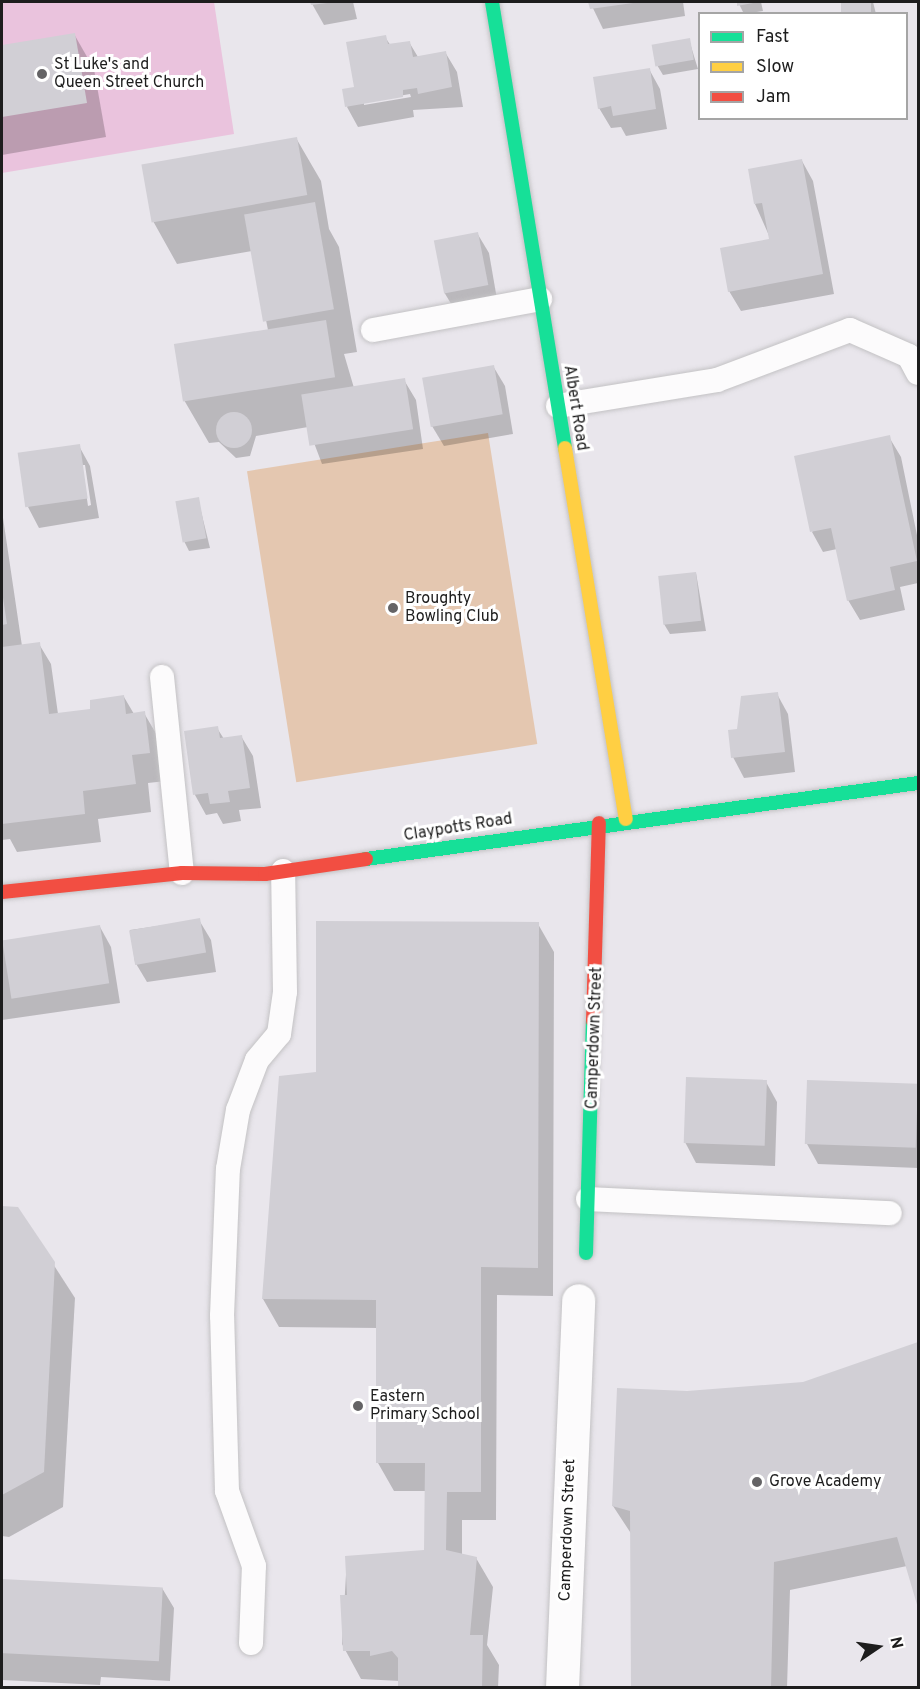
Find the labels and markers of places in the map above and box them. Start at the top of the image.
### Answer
place label: St Luke's and Queen Street Church [54,55,204,93]
marker: St Luke's and Queen Street Church [35,67,49,81]
place label: Broughty Bowling Club [405,589,499,627]
marker: Broughty Bowling Club [386,601,400,615]
place label: Eastern Primary School [370,1387,480,1425]
marker: Eastern Primary School [351,1399,365,1413]
place label: Grove Academy [769,1472,882,1492]
marker: Grove Academy [750,1475,764,1489]

